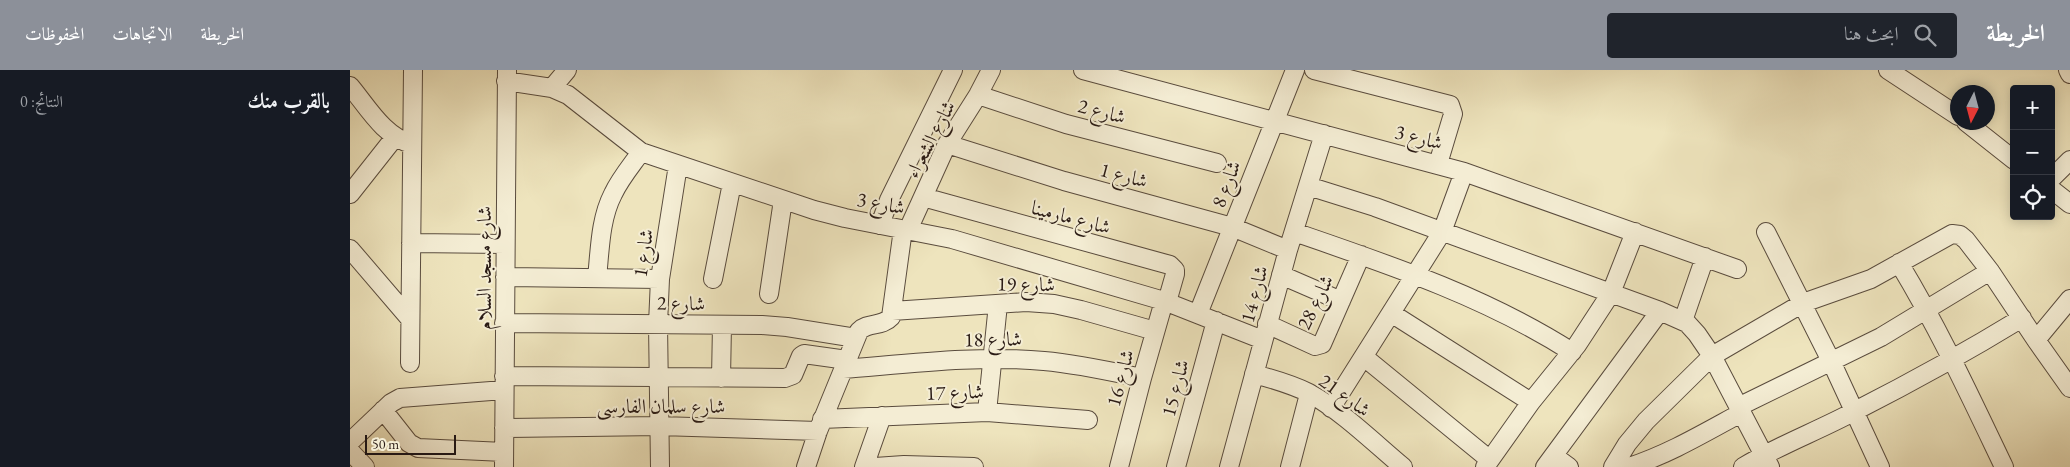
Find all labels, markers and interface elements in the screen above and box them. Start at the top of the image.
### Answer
search box [1607,13,1957,58]
text: الخريطة [1987,17,2045,48]
text: ابحث هنا [1844,21,1899,46]
icon: search [1911,21,1939,49]
text: المحفوظات [25,22,84,45]
text: الاتجاهات [112,22,172,45]
text: الخريطة [200,22,244,45]
north arrow [1950,85,1995,130]
map controls [2010,85,2055,220]
button: + [2010,85,2055,130]
text: بالقرب منك [247,87,330,114]
text: النتائج: 0 [20,91,63,112]
street label: شارع 2 [1074,92,1129,135]
street label: شارع الشعراء [899,96,966,185]
street label: شارع 3 [1391,118,1446,161]
button: − [2010,130,2055,175]
street label: شارع 1 [1096,156,1151,199]
street label: شارع 8 [1205,157,1251,213]
button: locate [2010,175,2055,220]
street label: شارع 3 [854,186,907,225]
street label: شارع مارمينا [1027,194,1114,245]
street label: شارع مسجد السلام [471,206,502,330]
street label: شارع 1 [627,227,664,279]
street label: شارع 14 [1234,263,1279,327]
street label: شارع 19 [997,270,1055,303]
street label: شارع 28 [1291,270,1344,336]
street label: شارع 2 [657,290,705,321]
street label: شارع 18 [964,325,1022,358]
street label: شارع 16 [1100,347,1145,411]
street label: شارع 15 [1155,357,1200,421]
street label: شارع 21 [1311,367,1376,427]
street label: شارع 17 [926,378,985,411]
street label: شارع سلمان الفارسى [597,393,725,424]
scale bar [365,432,456,455]
text: 50 m [372,435,399,453]

